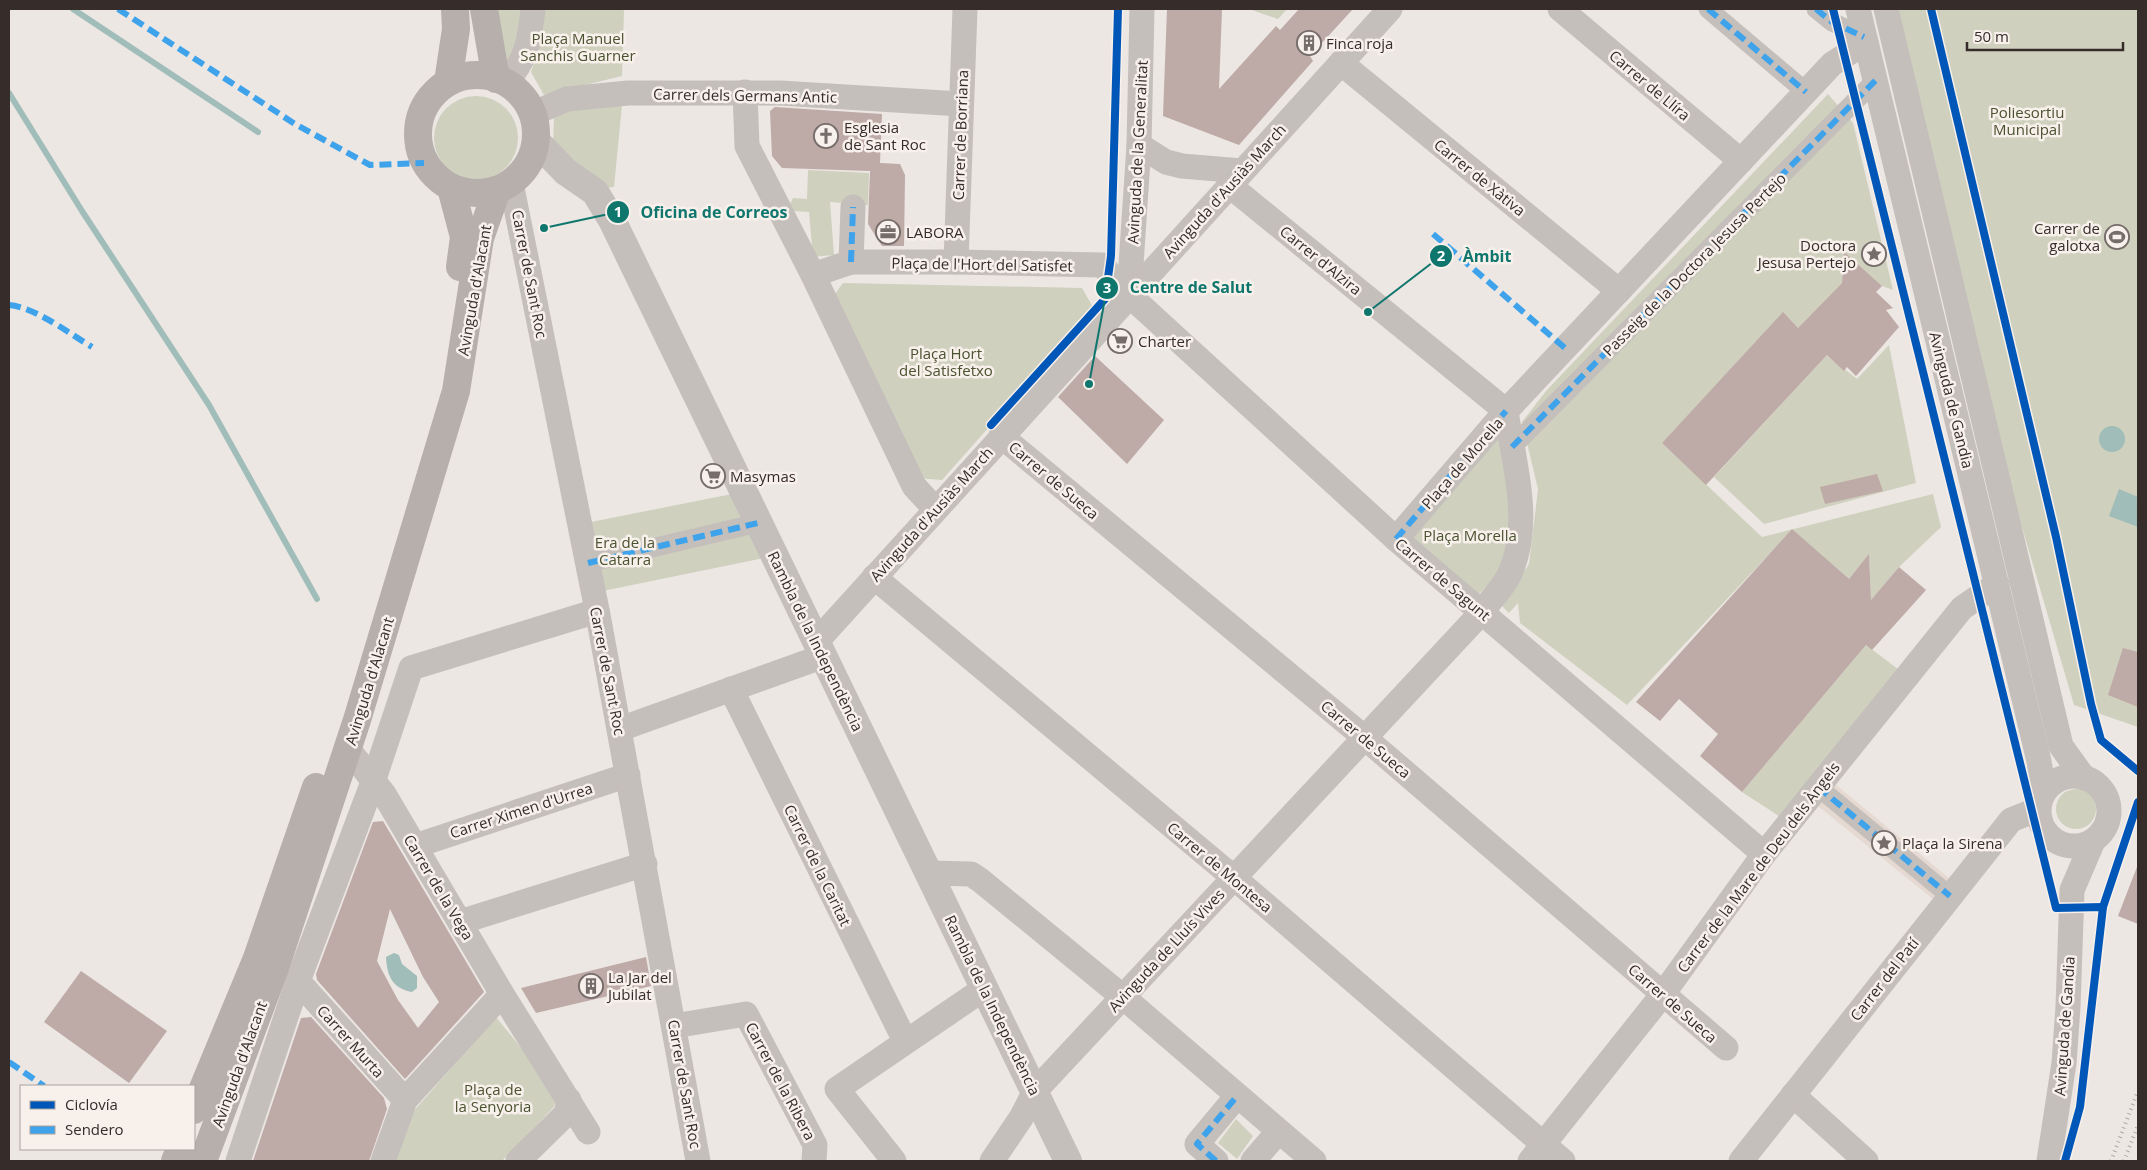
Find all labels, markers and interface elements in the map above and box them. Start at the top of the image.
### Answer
scale bar [1967,20,2123,52]
text: 50 m [1974,26,2009,46]
park label: Plaça Manuel Sanchis Guarner [520,28,636,65]
building icon: Finca roja [1296,30,1322,56]
place label: Finca roja [1326,33,1393,53]
street label: Carrer de Llíra [1605,45,1695,125]
street label: Avinguda de la Generalitat [1122,59,1152,245]
street label: Carrer de Borriana [948,69,972,201]
street label: Carrer dels Germans Antic [653,83,837,107]
park label: Poliesortiu Municipal [1990,102,2064,139]
place label: Esglesia de Sant Roc [844,117,926,154]
street label: Avinguda d'Ausiàs March [1158,119,1290,263]
church icon: Esglesia de Sant Roc [813,123,839,149]
street label: Carrer de Xàtiva [1430,134,1530,220]
street label: Passeig de la Doctora Jesusa Pertejo [1598,168,1790,360]
callout: Oficina de Correos [605,197,797,228]
text: 1 [614,201,622,221]
text: Oficina de Correos [641,201,788,223]
street label: Carrer de Sant Roc [508,208,552,340]
place label: Carrer de galotxa [2034,218,2100,255]
office icon: LABORA [875,219,901,245]
street label: Carrer d'Alzira [1276,221,1366,299]
place label: LABORA [906,222,964,242]
street label: Avinguda d'Alacant [453,223,495,357]
sports icon: Carrer de galotxa [2104,224,2130,250]
place label: Doctora Jesusa Pertejo [1756,235,1856,272]
callout: Àmbit [1428,241,1522,272]
place icon: Doctora Jesusa Pertejo [1861,241,1887,267]
text: 2 [1437,245,1446,265]
text: Àmbit [1463,245,1511,267]
street label: Plaça de l'Hort del Satisfet [891,252,1073,276]
callout: Centre de Salut [1094,272,1262,303]
text: Centre de Salut [1130,276,1252,298]
text: 3 [1103,277,1111,297]
supermarket icon: Charter [1107,328,1133,354]
street label: Avinguda de Gandia [1925,330,1979,470]
place label: Charter [1138,331,1191,351]
park label: Plaça Hort del Satisfetxo [899,343,993,380]
street label: Plaça de Morella [1417,413,1507,513]
street label: Carrer de Sueca [1005,437,1103,523]
street label: Avinguda d'Ausiàs March [865,442,997,586]
supermarket icon: Masymas [700,463,726,489]
place label: Masymas [730,466,796,486]
park label: Plaça Morella [1423,525,1517,545]
park label: Era de la Catarra [595,532,655,569]
street label: Carrer de Sagunt [1391,533,1495,625]
street label: Rambla de la Independència [764,548,868,734]
street label: Carrer de Sant Roc [586,605,630,737]
street label: Avinguda d'Alacant [340,615,398,747]
street label: Carrer de Sueca [1317,696,1415,782]
street label: Carrer de la Mare de Deu dels Àngels [1672,758,1844,976]
street label: Carrer Ximen d'Urrea [447,778,595,842]
street label: Carrer de la Caritat [780,801,856,929]
street label: Carrer de Montesa [1163,817,1277,917]
street label: Carrer de la Vega [400,830,478,944]
place icon: Plaça la Sirena [1871,830,1897,856]
place label: Plaça la Sirena [1902,833,2003,853]
street label: Avinguda de Lluís Vives [1104,884,1228,1016]
street label: Rambla de la Independència [941,912,1045,1098]
street label: Carrer del Patí [1845,932,1923,1025]
street label: Avinguda de Gandia [2049,955,2079,1097]
street label: Carrer de Sueca [1624,959,1722,1047]
place label: La Jar del Jubilat [606,967,672,1004]
building icon: La Jar del Jubilat [578,973,604,999]
street label: Avinguda d'Alacant [207,998,271,1130]
street label: Carrer Murta [313,1000,389,1082]
street label: Carrer de Sant Roc [664,1018,706,1150]
street label: Carrer de la Ribera [741,1018,821,1144]
park label: Plaça de la Senyoria [455,1079,531,1116]
legend [20,1085,195,1150]
text: Ciclovía [65,1094,118,1114]
text: Sendero [65,1119,124,1139]

